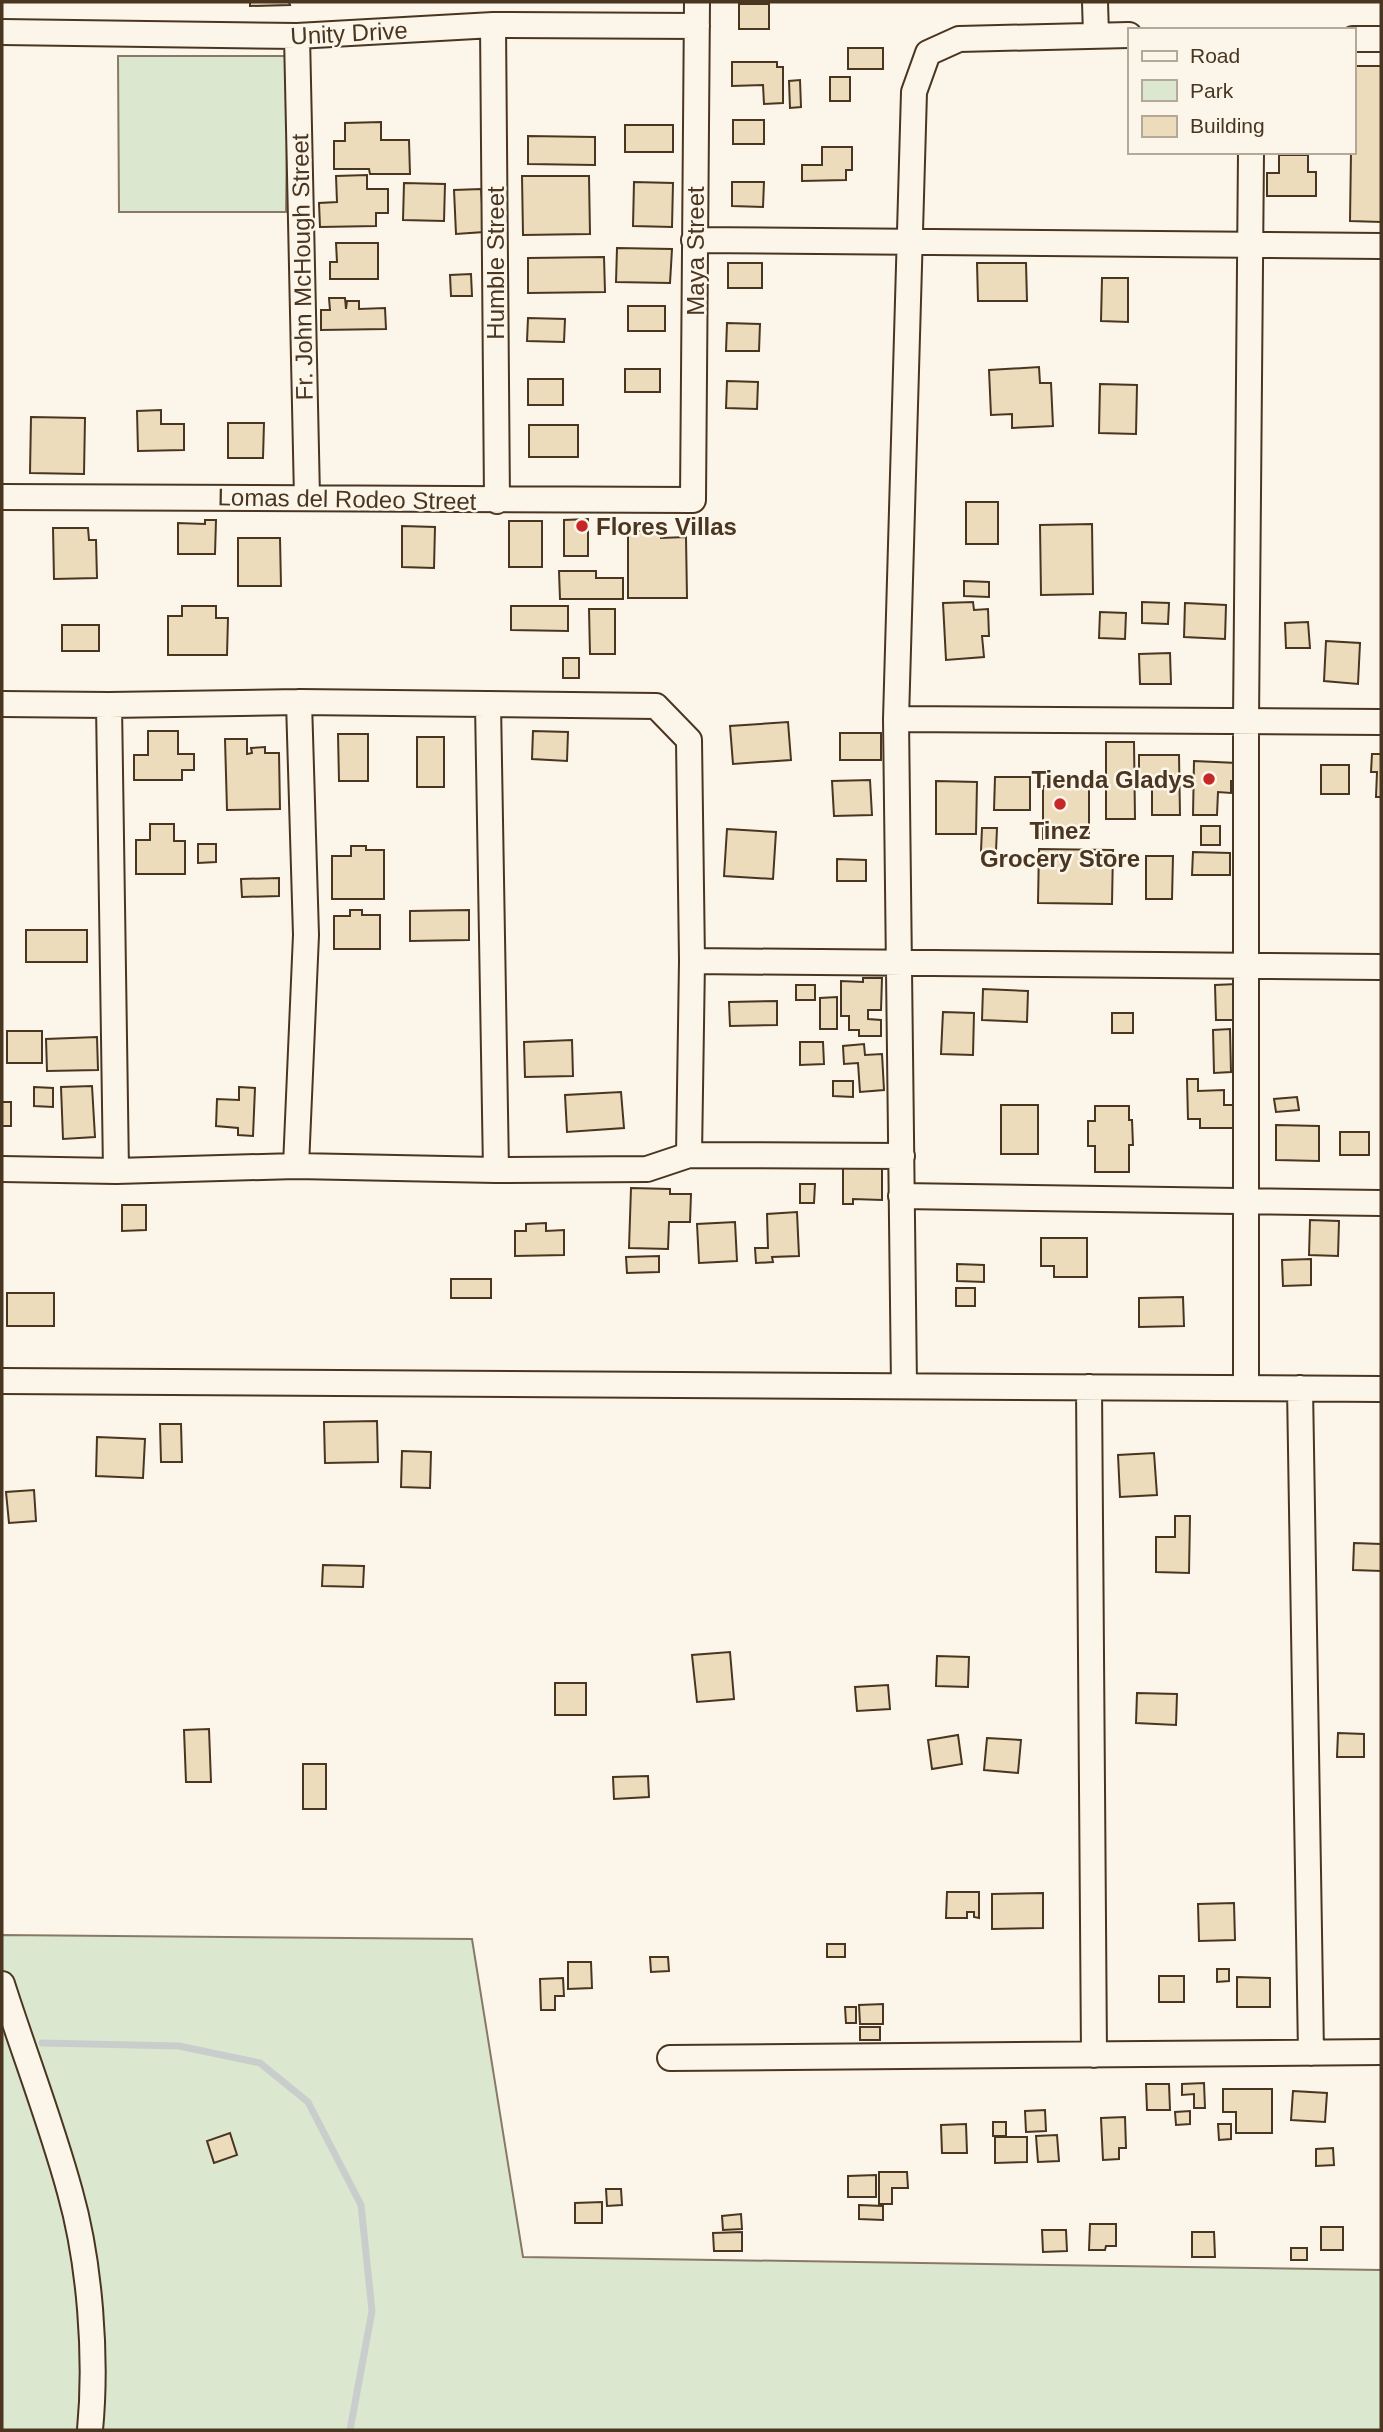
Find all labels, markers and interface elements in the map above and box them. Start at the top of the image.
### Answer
street label: Unity Drive [290,16,408,50]
legend [1128,28,1355,154]
text: Road [1190,44,1240,67]
text: Park [1190,79,1234,102]
text: Building [1190,114,1265,137]
street label: Fr. John McHough Street [286,133,318,401]
street label: Humble Street [482,186,509,340]
street label: Maya Street [682,186,709,316]
street label: Lomas del Rodeo Street [217,483,477,515]
place label: Flores Villas [596,513,737,540]
marker: Flores Villas [574,518,590,534]
place label: Tienda Gladys [1031,766,1195,793]
marker: Tienda Gladys [1201,771,1217,787]
marker: Tinez Grocery Store [1052,796,1068,812]
place label: Tinez Grocery Store [980,817,1140,872]

